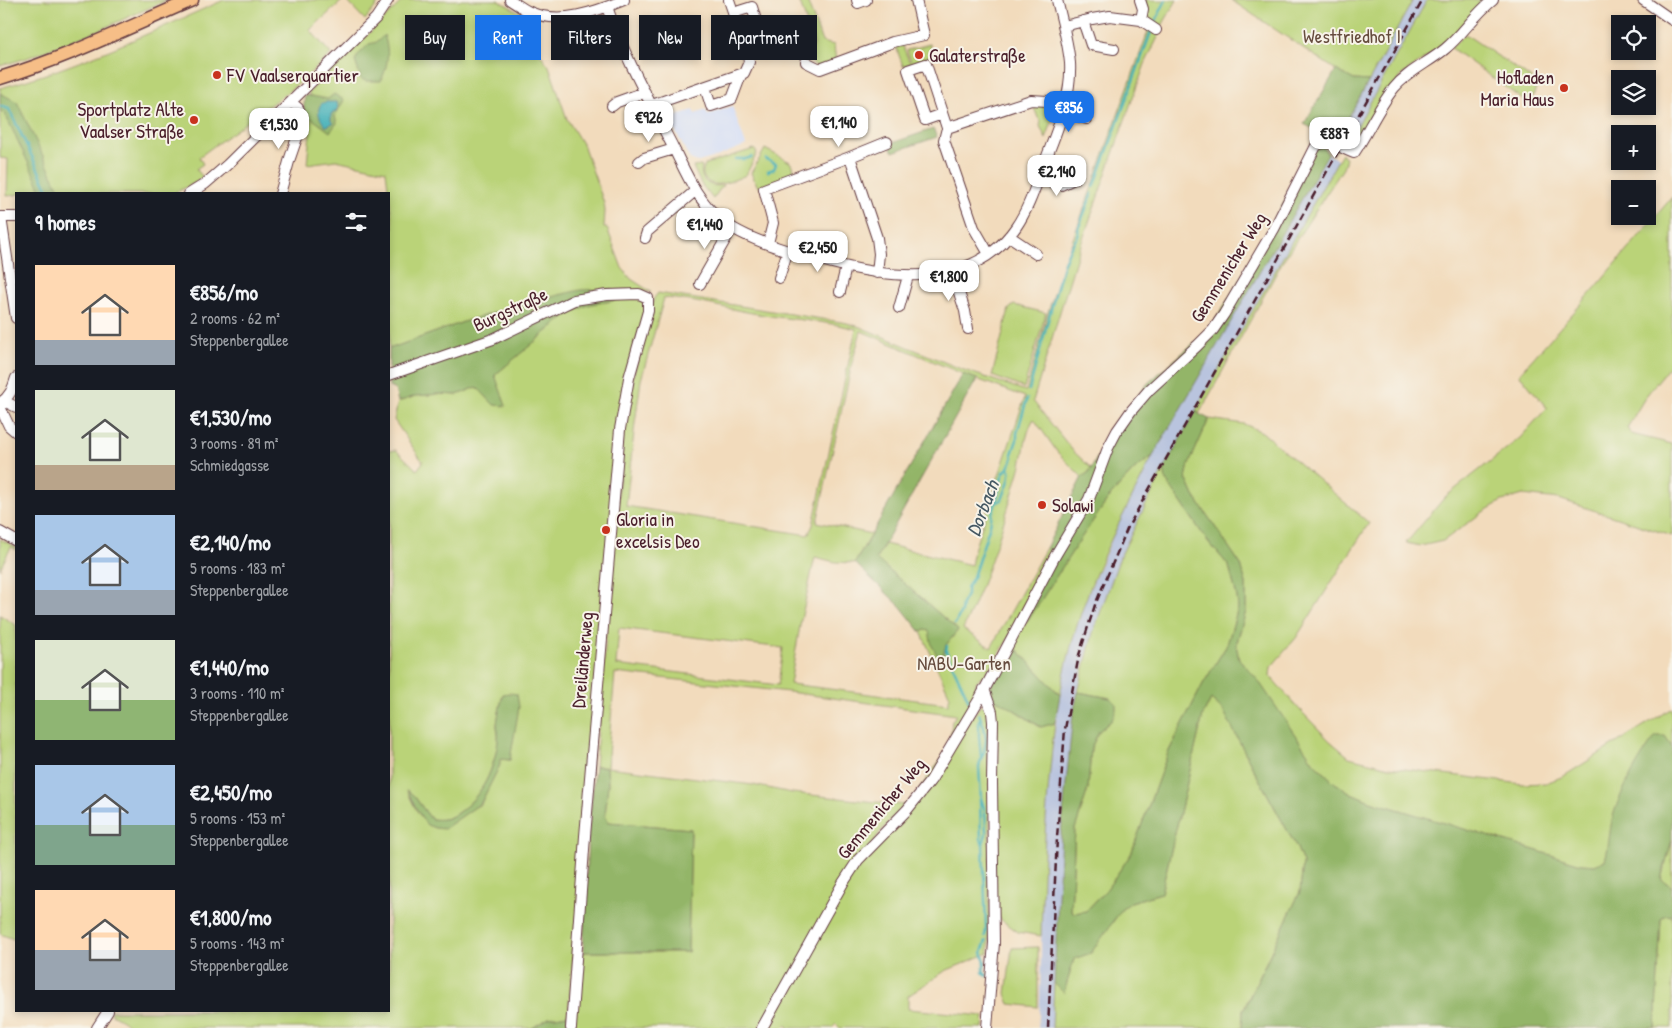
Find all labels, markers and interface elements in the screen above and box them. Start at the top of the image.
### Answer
chip: Buy [405,15,465,60]
chip: Rent [475,15,541,60]
chip: Filters [551,15,629,60]
chip: New [639,15,701,60]
chip: Apartment [711,15,817,60]
map controls [1611,15,1656,225]
button: locate [1611,15,1656,60]
park label: Westfriedhof I [1303,23,1401,49]
place label: Galaterstraße [929,42,1026,68]
marker: Galaterstraße [913,49,925,61]
place label: FV Vaalserquartier [226,62,360,88]
place label: Hofladen Maria Haus [1481,64,1554,112]
marker: FV Vaalserquartier [211,69,223,81]
button: layers [1611,70,1656,115]
marker: Hofladen Maria Haus [1558,82,1570,94]
pin: €856 [1039,90,1099,133]
place label: Sportplatz Alte Vaalser Straße [78,96,184,144]
text: €856 [1055,96,1083,118]
pin: €926 [619,100,679,143]
text: €926 [635,106,663,128]
pin: €1,140 [798,106,880,148]
pin: €1,530 [238,108,320,150]
text: €1,140 [821,111,857,133]
text: €1,530 [260,113,298,135]
marker: Sportplatz Alte Vaalser Straße [188,114,200,126]
pin: €887 [1305,116,1365,159]
text: €887 [1320,122,1350,144]
button: + [1611,125,1656,170]
pin: €2,140 [1016,154,1098,197]
text: €2,140 [1038,160,1076,182]
button: − [1611,180,1656,225]
street label: Gemmenicher Weg [1184,207,1272,327]
text: 9 homes [35,208,96,237]
icon: filters [342,208,370,236]
pin: €1,440 [664,208,746,250]
text: €1,440 [687,213,723,235]
pin: €2,450 [777,230,859,273]
text: €2,450 [799,236,837,258]
pin: €1,800 [908,260,990,302]
text: €1,800 [930,265,968,287]
text: €856/mo [190,278,258,307]
street label: Burgstraße [469,280,552,338]
icon: home [75,285,135,345]
text: 2 rooms · 62 m² [190,307,280,329]
text: Steppenbergallee [190,329,289,351]
text: €1,530/mo [190,403,271,432]
icon: home [75,410,135,470]
text: 3 rooms · 89 m² [190,432,279,454]
text: Schmiedgasse [190,454,269,476]
water label: Dorbach [959,475,1005,540]
place label: Solawi [1052,492,1094,518]
marker: Solawi [1036,499,1048,511]
place label: Gloria in excelsis Deo [616,506,700,554]
marker: Gloria in excelsis Deo [600,524,612,536]
text: €2,140/mo [190,528,271,557]
icon: home [75,535,135,595]
text: 5 rooms · 183 m² [190,557,285,579]
text: Steppenbergallee [190,579,289,601]
street label: Dreiländerweg [565,611,599,709]
park label: NABU-Garten [917,650,1011,676]
text: €1,440/mo [190,653,269,682]
icon: home [75,660,135,720]
text: 3 rooms · 110 m² [190,682,285,704]
text: Steppenbergallee [190,704,289,726]
street label: Gemmenicher Weg [831,752,931,864]
text: €2,450/mo [190,778,272,807]
icon: home [75,785,135,845]
text: 5 rooms · 153 m² [190,807,285,829]
text: Steppenbergallee [190,829,289,851]
text: €1,800/mo [190,903,272,932]
icon: home [75,910,135,970]
text: 5 rooms · 143 m² [190,932,284,954]
text: Steppenbergallee [190,954,289,976]

